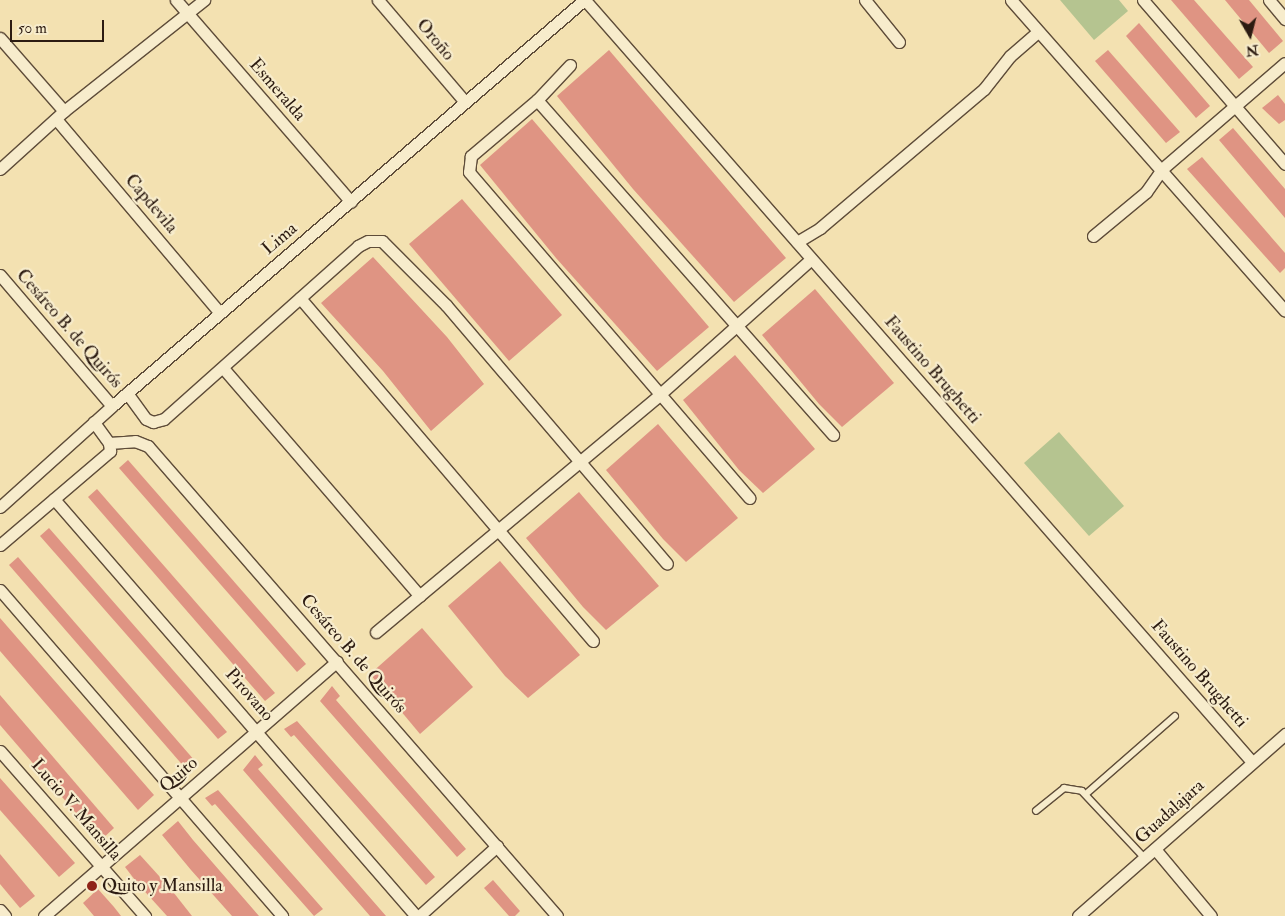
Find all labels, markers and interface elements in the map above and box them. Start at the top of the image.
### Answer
scale bar [12,10,106,42]
north arrow [1225,10,1275,60]
street label: Oroño [411,15,459,65]
text: 50 m [18,19,47,38]
text: N [1245,41,1260,60]
street label: Esmeralda [244,54,310,126]
street label: Capdevila [120,170,182,238]
street label: Lima [258,218,302,260]
street label: Cesáreo B. de Quirós [11,265,127,393]
street label: Faustino Brughetti [879,312,985,428]
street label: Cesáreo B. de Quirós [295,590,411,718]
street label: Faustino Brughetti [1146,616,1252,732]
street label: Pirovano [220,664,278,726]
street label: Quito [155,753,203,797]
street label: Lucio V. Mansilla [26,755,126,865]
street label: Guadalajara [1131,775,1209,849]
place label: Quito y Mansilla [102,875,223,897]
marker: Quito y Mansilla [86,880,98,892]

